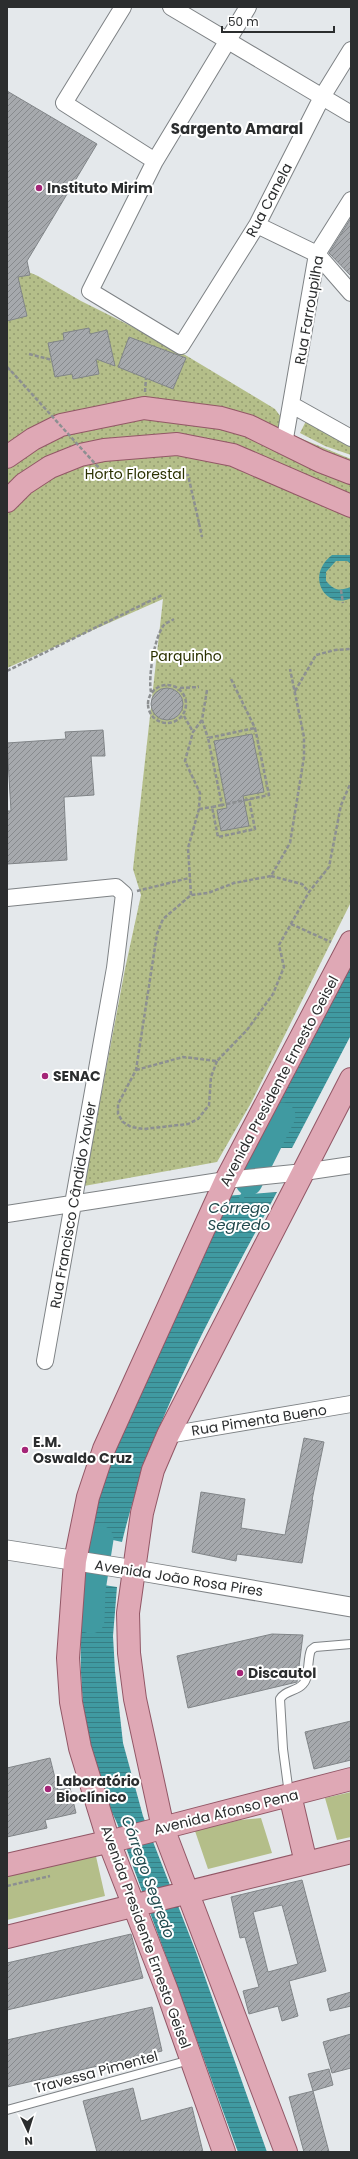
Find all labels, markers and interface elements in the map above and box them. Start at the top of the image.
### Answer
scale bar [222,8,334,34]
text: 50 m [228,13,259,30]
district label: Sargento Amaral [171,118,303,139]
street label: Rua Canela [241,159,297,241]
place label: Instituto Mirim [47,178,153,198]
marker: Instituto Mirim [34,183,44,193]
street label: Rua Farroupilha [290,254,328,366]
park label: Horto Florestal [85,464,185,484]
park label: Parquinho [150,646,222,666]
street label: Avenida Presidente Ernesto Geisel [215,972,343,1190]
place label: SENAC [53,1066,101,1086]
marker: SENAC [40,1071,50,1081]
street label: Rua Francisco Cândido Xavier [45,1100,101,1310]
water label: Córrego Segredo [208,1197,270,1235]
street label: Rua Pimenta Bueno [190,1399,328,1441]
place label: E.M. Oswaldo Cruz [33,1432,132,1468]
marker: E.M. Oswaldo Cruz [20,1445,30,1455]
street label: Avenida João Rosa Pires [93,1555,265,1601]
place label: Discautol [248,1663,316,1683]
marker: Discautol [235,1668,245,1678]
place label: Laboratório Bioclínico [56,1771,140,1807]
marker: Laboratório Bioclínico [43,1784,53,1794]
street label: Avenida Afonso Pena [152,1784,300,1840]
water label: Córrego Segredo [117,1813,180,1941]
street label: Avenida Presidente Ernesto Geisel [96,1823,196,2051]
street label: Travessa Pimentel [32,2046,160,2098]
north arrow [8,2111,48,2151]
text: N [24,2133,33,2149]

